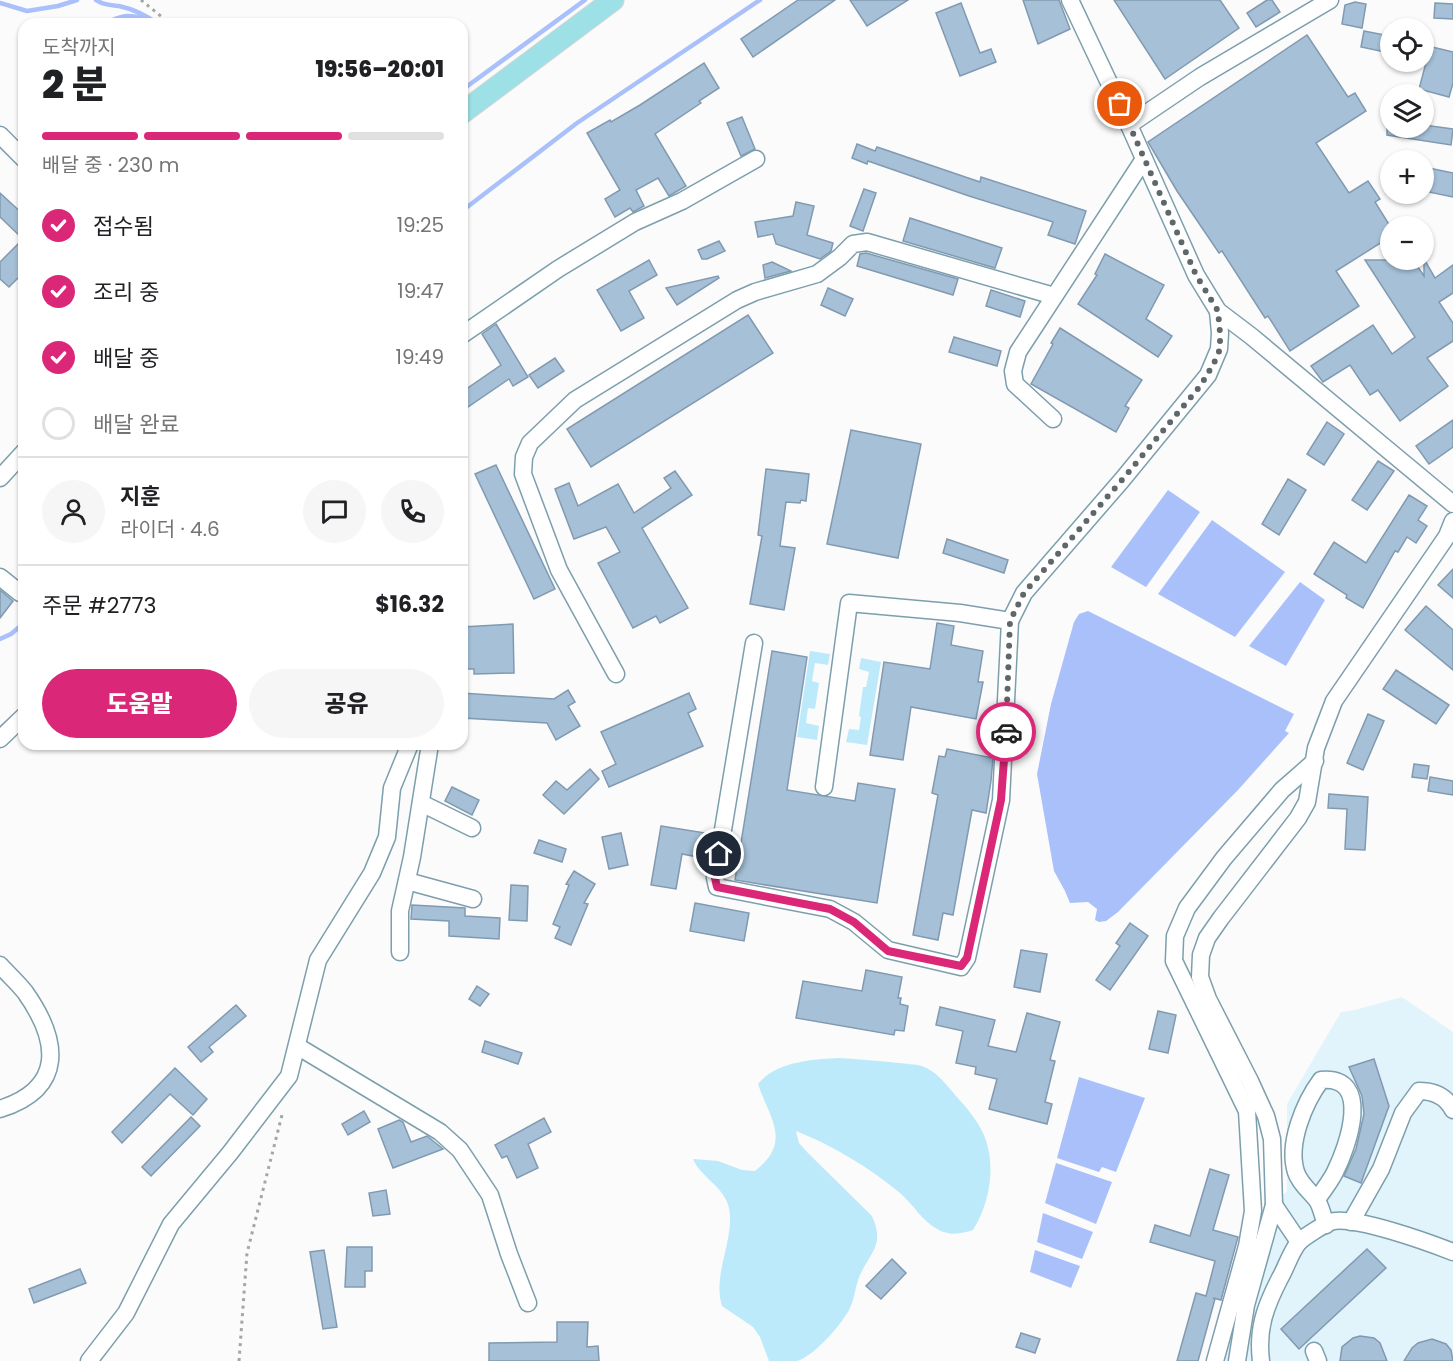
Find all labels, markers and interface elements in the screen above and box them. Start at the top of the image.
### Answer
map controls [1380,18,1434,270]
button: locate [1380,18,1434,72]
text: 도착까지 [42,33,116,61]
text: 19:56–20:01 [315,54,444,85]
text: 2 분 [42,57,108,112]
pin [1094,78,1145,129]
button: layers [1380,84,1434,138]
icon: bag [1103,87,1136,120]
button: + [1380,150,1434,204]
text: 배달 중 · 230 m [42,151,179,179]
icon: check [42,209,75,242]
text: 접수됨 [93,211,154,242]
text: 19:25 [397,211,444,239]
button: − [1380,216,1434,270]
icon: check [42,275,75,308]
text: 조리 중 [93,277,160,308]
text: 19:47 [397,277,444,305]
icon: check [42,341,75,374]
text: 배달 중 [93,343,160,374]
text: 19:49 [396,343,444,371]
text: 배달 완료 [93,409,180,440]
button: person [42,480,105,543]
button: chat [303,480,366,543]
button: phone [381,480,444,543]
text: 지훈 [120,481,160,512]
text: 라이더 · 4.6 [120,515,220,543]
text: $16.32 [375,589,444,620]
text: 주문 #2773 [42,590,156,621]
button: 도움말 [42,669,237,738]
button: 공유 [249,669,444,738]
courier [976,702,1036,762]
icon: car [990,716,1023,749]
pin [693,828,744,879]
icon: home [702,837,735,870]

